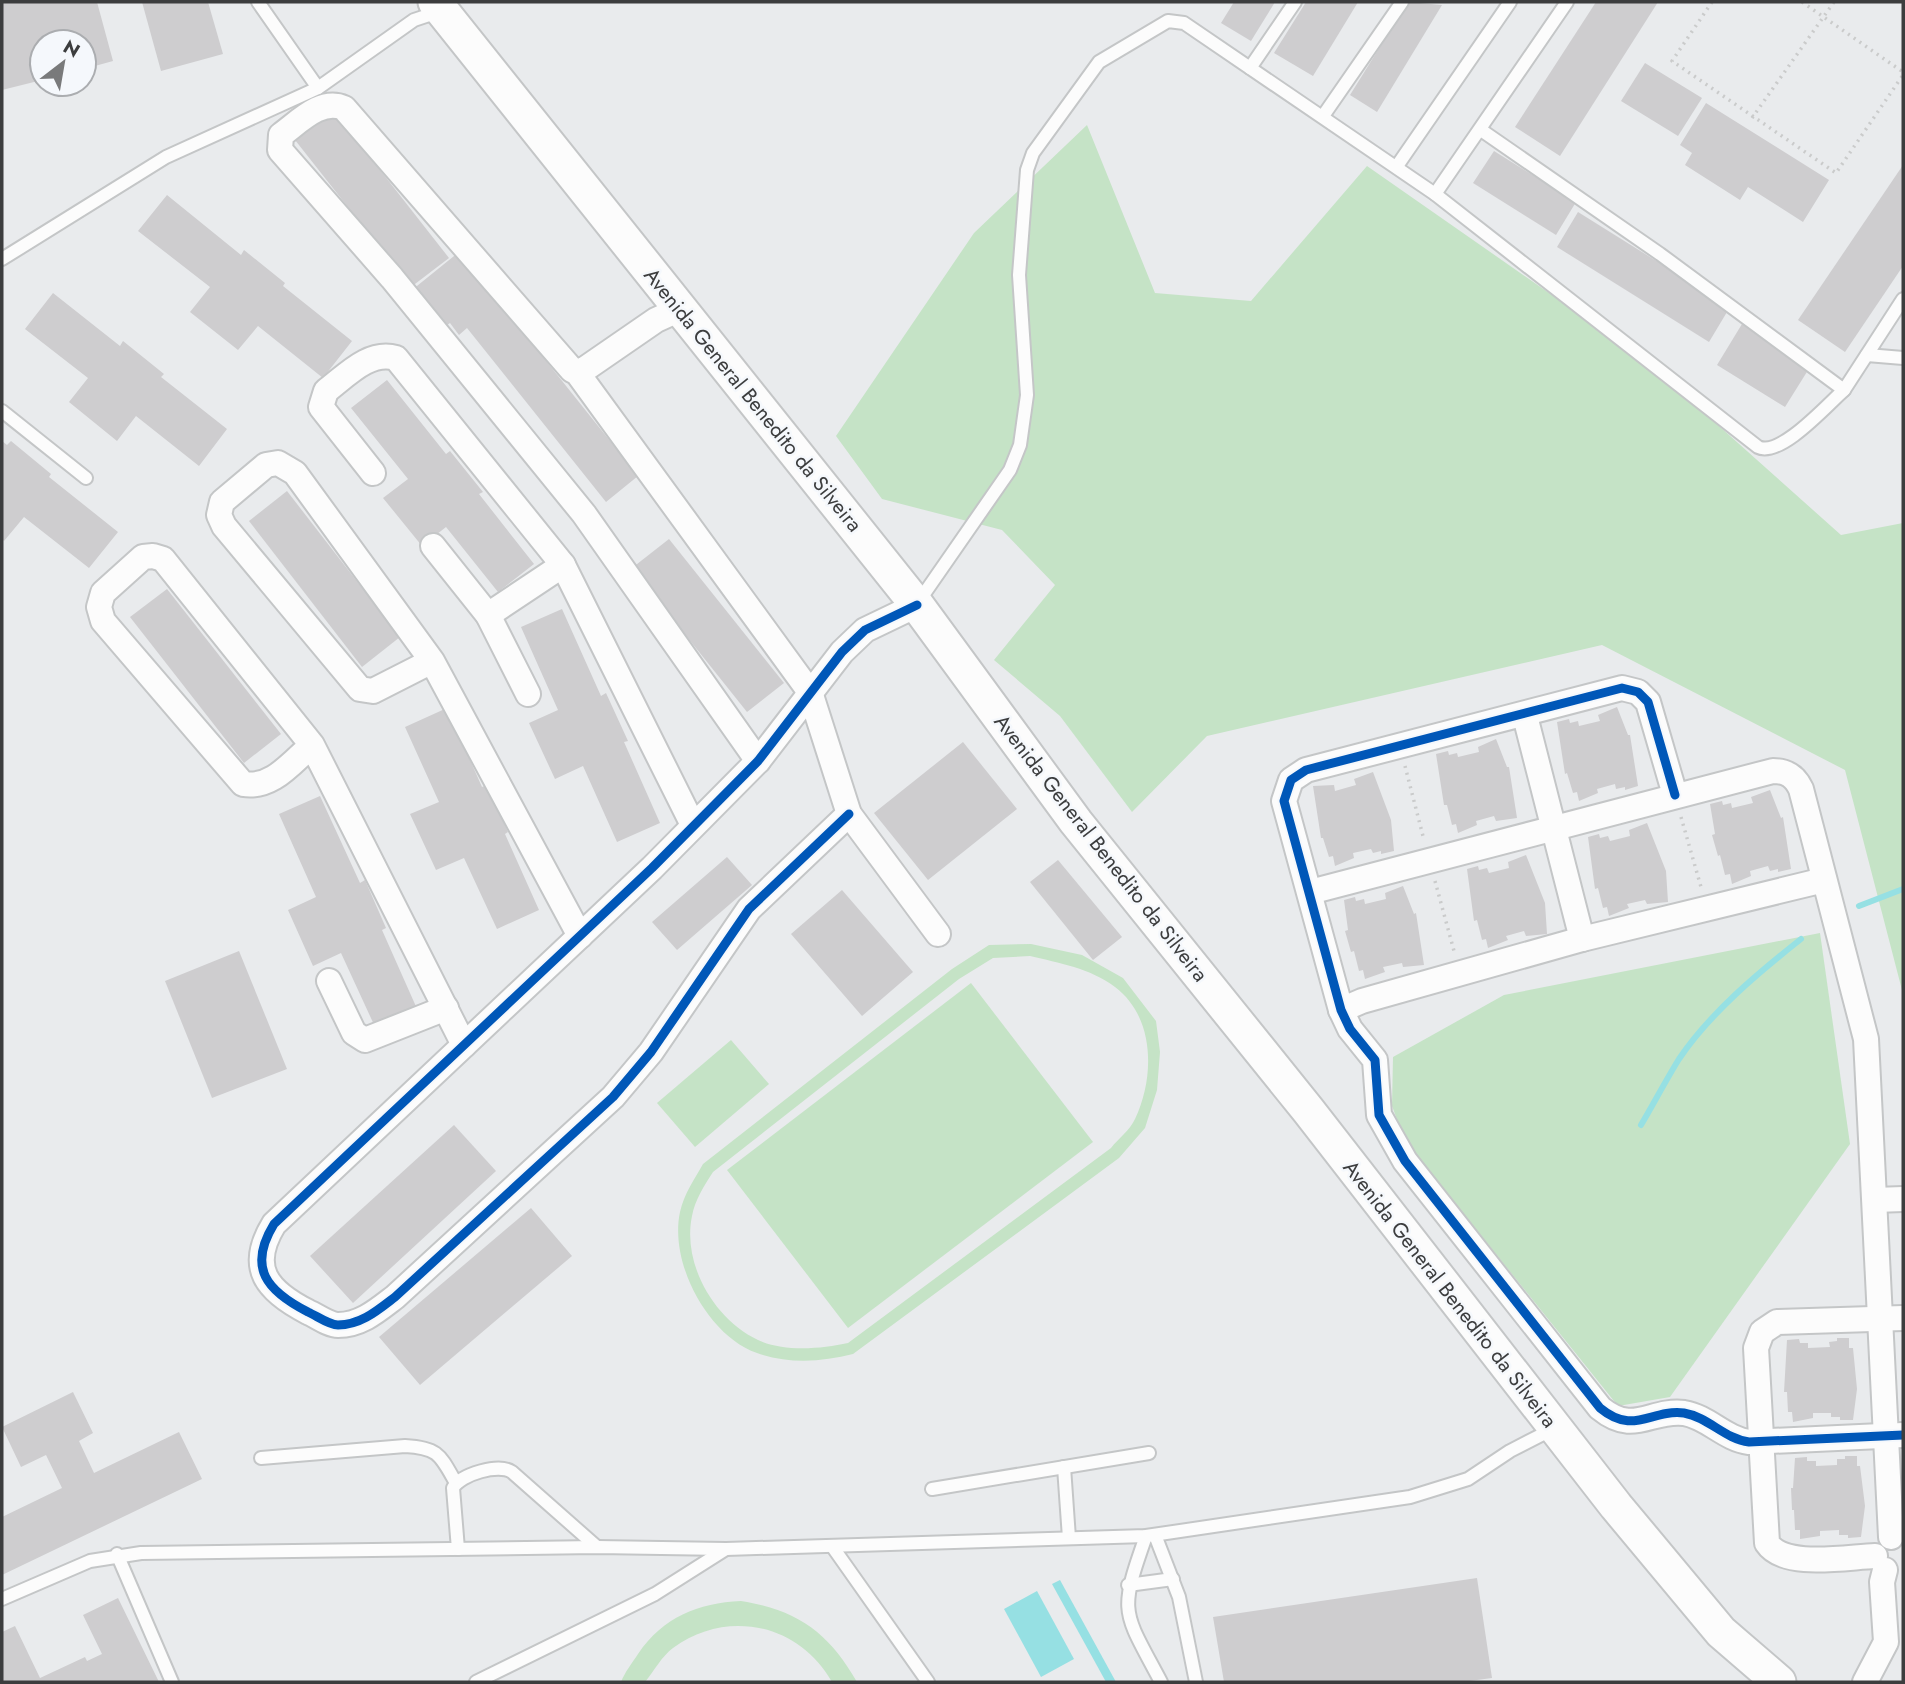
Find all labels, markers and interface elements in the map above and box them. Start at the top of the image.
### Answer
north arrow [28,28,98,98]
text: N [58,33,85,64]
street label: Avenida General Benedito da Silveira [637,262,869,538]
street label: Avenida General Benedito da Silveira [987,708,1215,988]
street label: Avenida General Benedito da Silveira [1336,1154,1564,1434]

